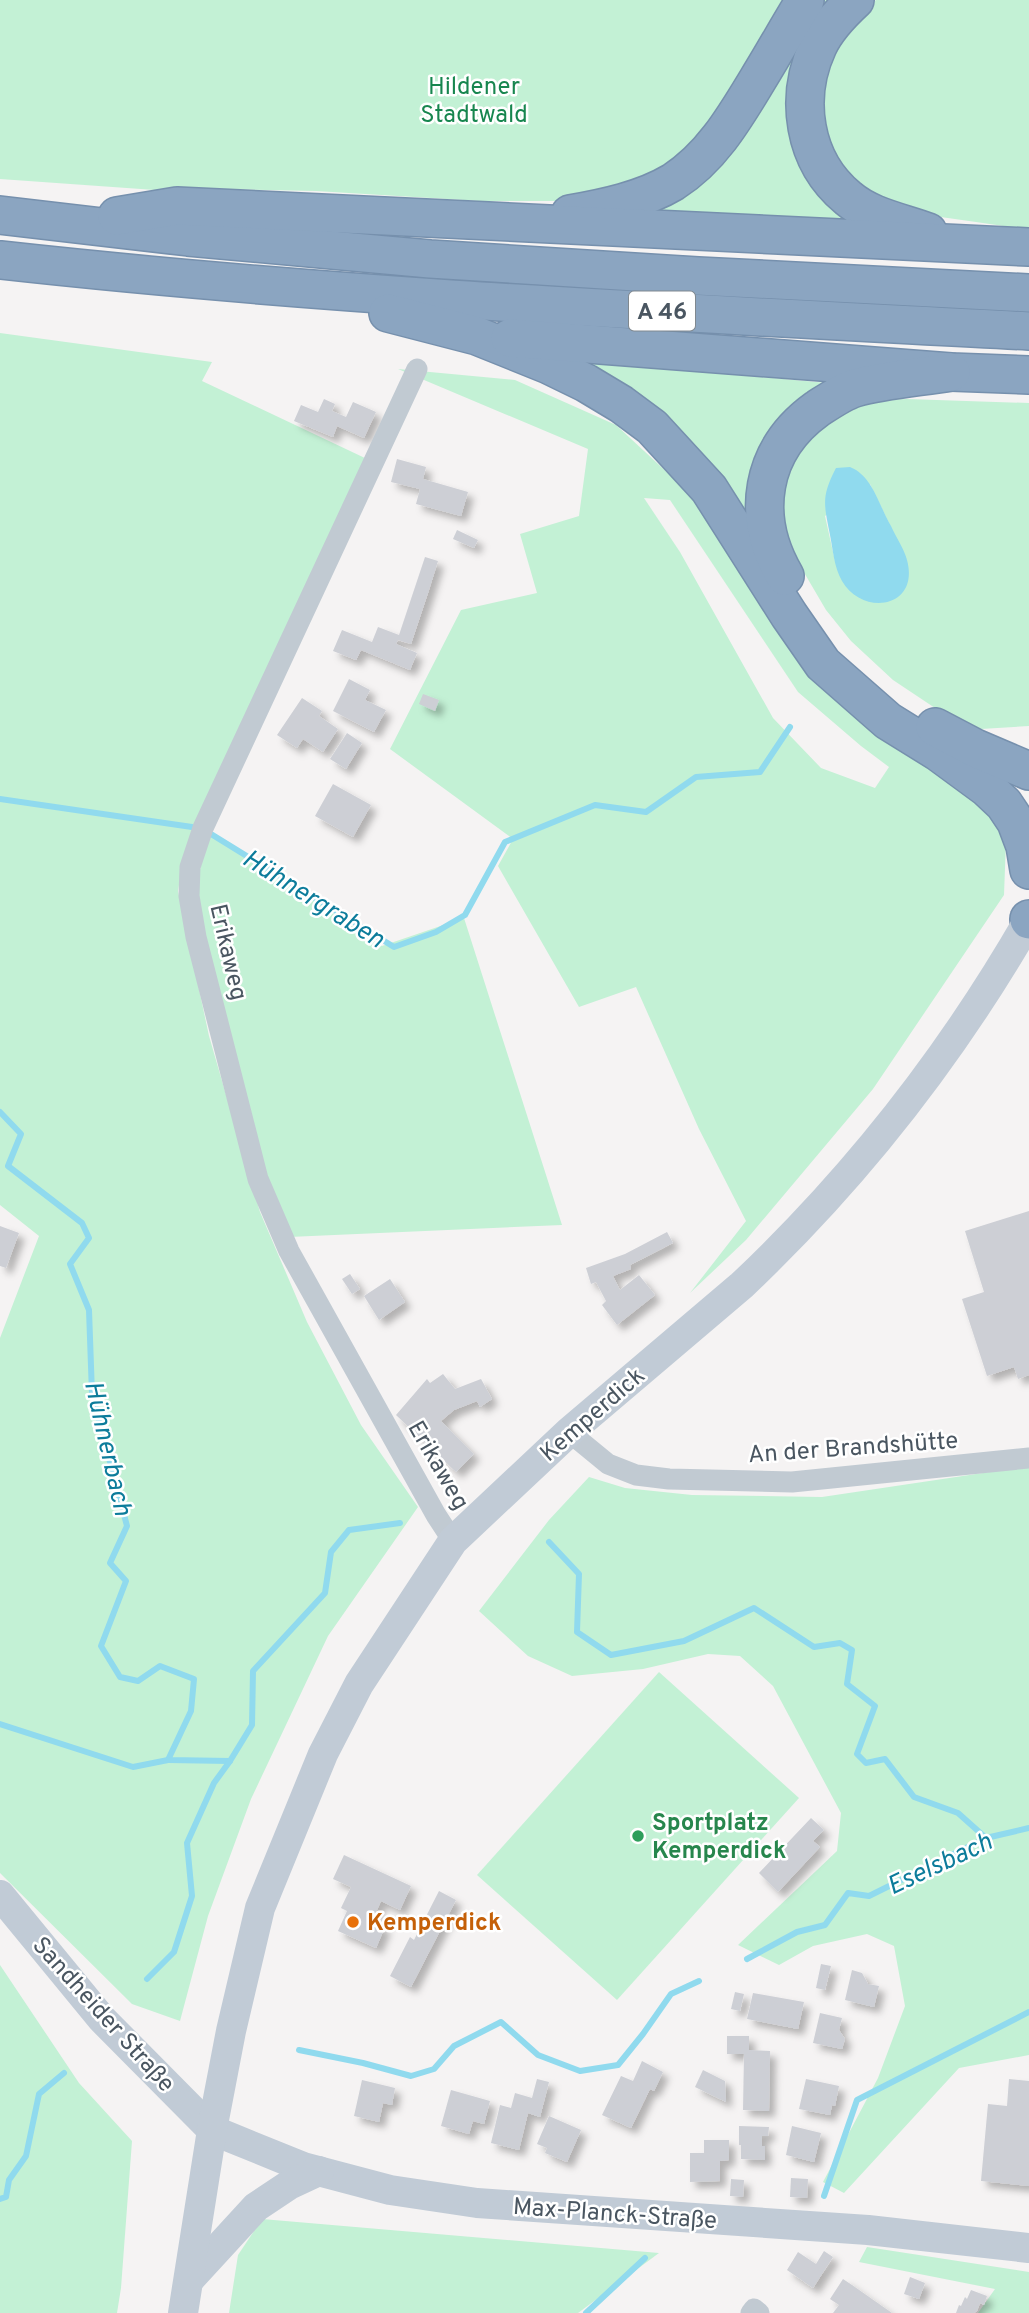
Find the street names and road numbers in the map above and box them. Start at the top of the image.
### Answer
road number: A 46 [629,292,695,330]
street label: Erikaweg [201,901,253,1004]
street label: Kemperdick [535,1362,652,1469]
street label: Erikaweg [400,1416,475,1516]
street label: An der Brandshütte [747,1427,959,1471]
street label: Sandheider Straße [25,1931,180,2099]
street label: Max-Planck-Straße [512,2193,718,2237]

